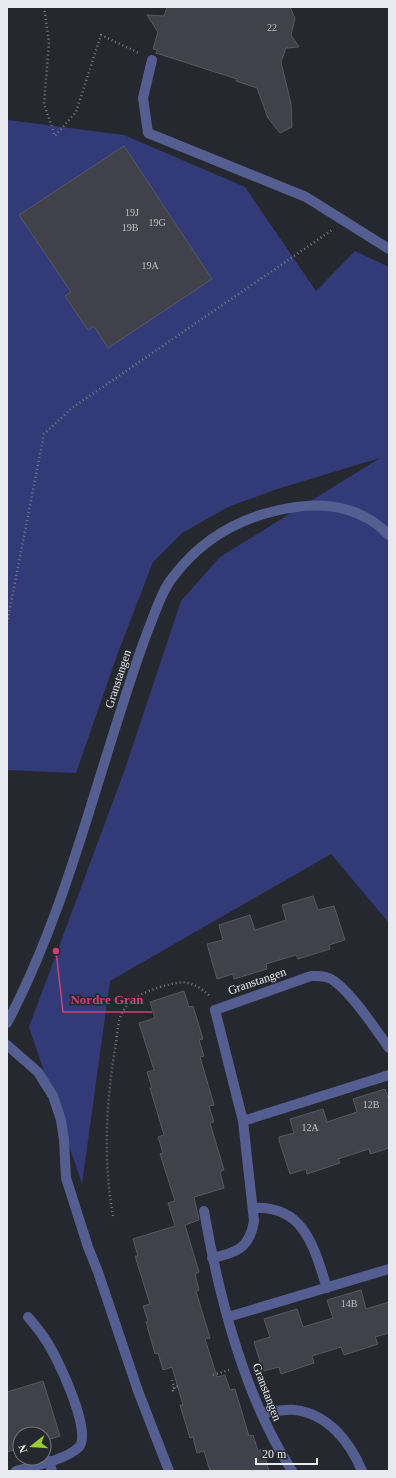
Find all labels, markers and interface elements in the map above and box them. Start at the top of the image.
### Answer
house number: 22 [267,22,277,33]
house number: 19J [125,207,139,218]
house number: 19G [148,217,166,228]
house number: 19B [122,222,139,233]
house number: 19A [141,260,159,271]
street label: Granstangen [102,648,134,710]
street label: Granstangen [226,965,288,997]
callout: Nordre Gran [63,987,152,1012]
text: Nordre Gran [70,992,144,1007]
house number: 12B [363,1099,380,1110]
house number: 12A [301,1122,319,1133]
house number: 14B [341,1298,358,1309]
street label: Granstangen [250,1361,284,1423]
north arrow [12,1426,52,1466]
scale bar [256,1440,317,1466]
text: N [16,1443,29,1454]
text: 20 m [262,1447,287,1461]

